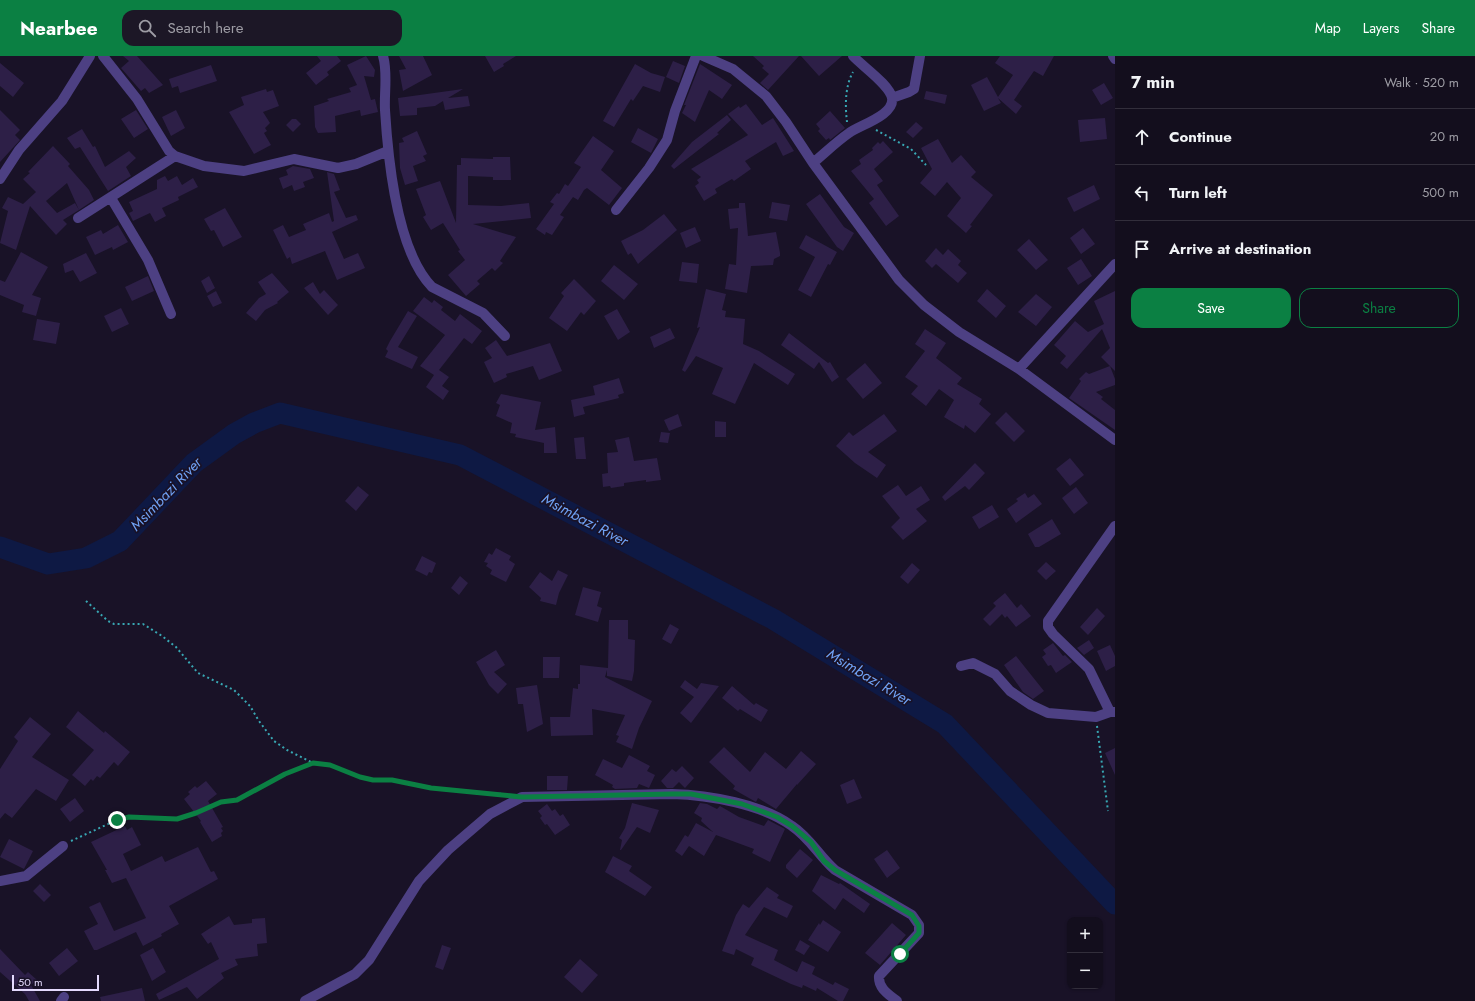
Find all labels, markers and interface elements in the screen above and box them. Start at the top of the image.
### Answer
search box [122,10,402,46]
text: Nearbee [20,15,98,42]
icon: search [136,17,158,39]
text: Search here [168,17,243,39]
text: Map [1315,18,1341,38]
text: Layers [1363,18,1399,38]
text: Share [1421,18,1455,38]
text: 7 min [1131,70,1175,94]
text: Walk · 520 m [1384,73,1459,92]
icon: ahead [1131,126,1153,148]
text: Continue [1169,126,1232,148]
text: 20 m [1430,127,1459,146]
icon: left [1131,182,1153,204]
text: Turn left [1169,182,1227,204]
text: 500 m [1422,183,1459,202]
icon: arrive [1131,238,1153,260]
text: Arrive at destination [1169,238,1311,260]
button: Save [1131,288,1291,328]
button: Share [1299,288,1459,328]
water label: Msimbazi River [125,451,208,536]
water label: Msimbazi River [538,488,633,552]
water label: Msimbazi River [823,643,916,711]
route end [108,811,126,829]
map controls [1067,917,1103,989]
button: + [1067,917,1103,953]
route start [891,945,909,963]
button: − [1067,953,1103,989]
scale bar [12,973,99,992]
text: 50 m [18,974,43,990]

